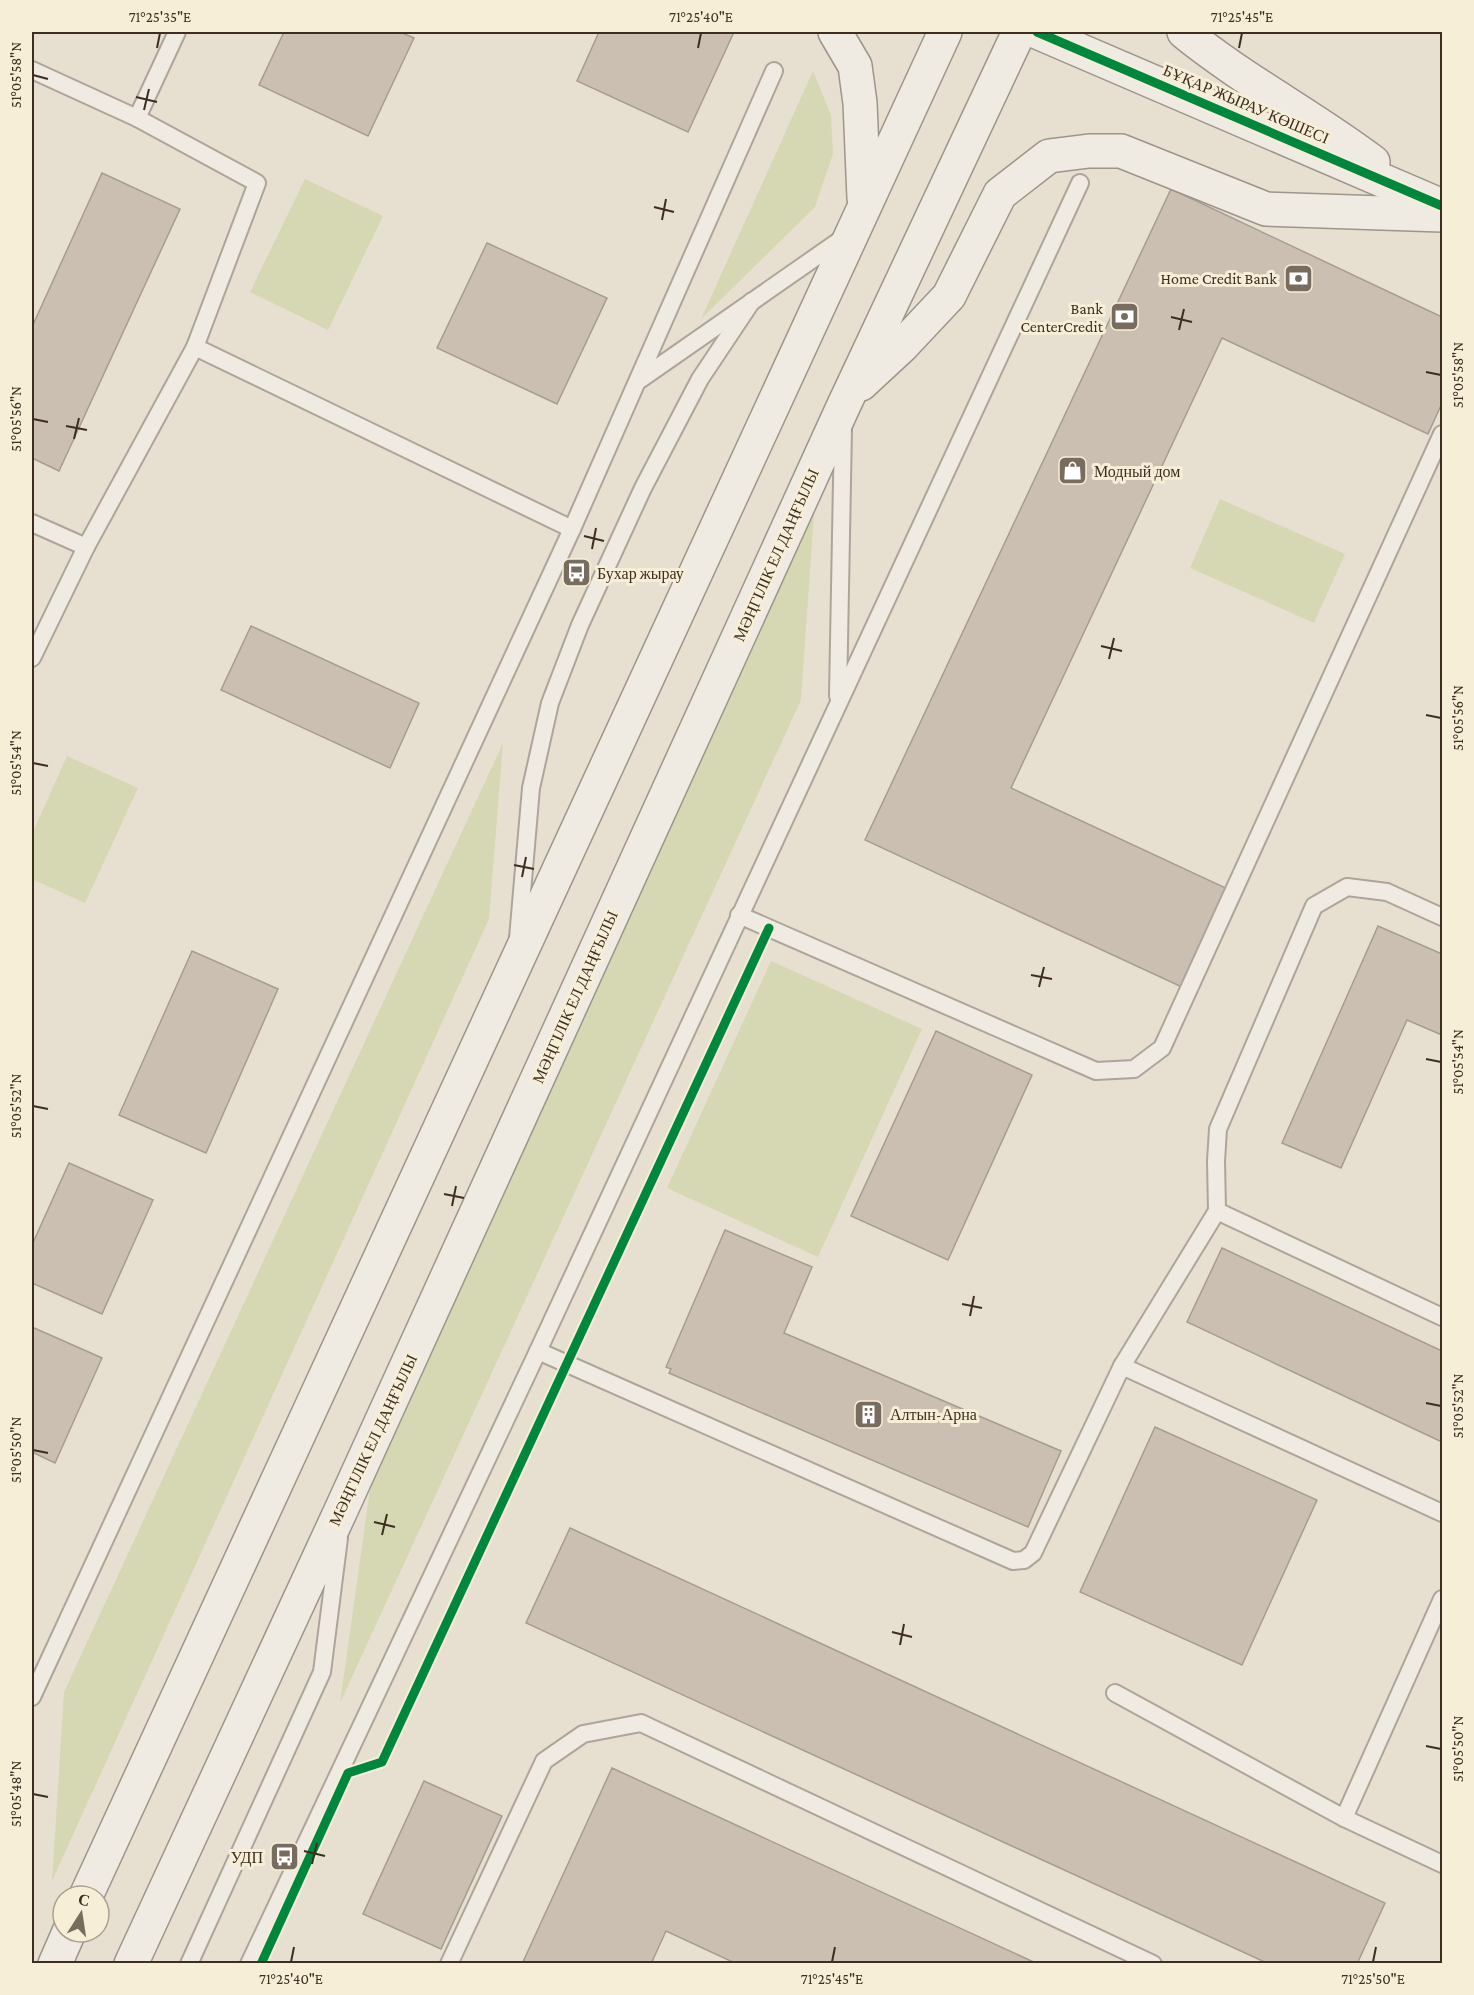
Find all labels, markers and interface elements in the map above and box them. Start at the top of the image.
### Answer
text: 71°25'35"E [129,9,191,25]
text: 71°25'40"E [669,9,733,25]
text: 71°25'45"E [1211,9,1273,25]
text: 51°05'58"N [8,42,24,108]
street label: БҰҚАР ЖЫРАУ КӨШЕСІ [1160,61,1332,148]
bank icon: Home Credit Bank [1282,262,1314,294]
place label: Home Credit Bank [1161,270,1277,287]
place label: Bank CenterCredit [1020,300,1104,335]
bank icon: Bank CenterCredit [1108,301,1140,333]
text: 51°05'58"N [1450,342,1466,408]
text: 51°05'56"N [8,386,24,452]
shop icon: Модный дом [1057,455,1089,487]
place label: Модный дом [1094,463,1180,481]
street label: МӘҢГІЛІК ЕЛ ДАҢҒЫЛЫ [730,466,823,644]
bus stop icon: Бухар жырау [560,557,592,589]
place label: Бухар жырау [597,565,684,583]
text: 51°05'56"N [1450,685,1466,751]
text: 51°05'54"N [8,730,24,796]
street label: МӘҢГІЛІК ЕЛ ДАҢҒЫЛЫ [529,908,622,1086]
text: 51°05'54"N [1450,1029,1466,1095]
text: 51°05'52"N [8,1073,24,1138]
street label: МӘҢГІЛІК ЕЛ ДАҢҒЫЛЫ [326,1352,421,1529]
text: 51°05'52"N [1450,1373,1466,1438]
building icon: Алтын-Арна [853,1398,885,1430]
place label: Алтын-Арна [890,1406,977,1424]
text: 51°05'50"N [8,1417,24,1483]
text: 51°05'50"N [1450,1716,1466,1782]
text: 51°05'48"N [8,1761,24,1827]
bus stop icon: УДП [268,1841,300,1873]
place label: УДП [231,1849,263,1867]
north arrow [51,1884,111,1944]
text: С [77,1890,91,1909]
text: 71°25'40"E [259,1971,323,1987]
text: 71°25'45"E [801,1971,863,1987]
text: 71°25'50"E [1341,1971,1405,1987]

